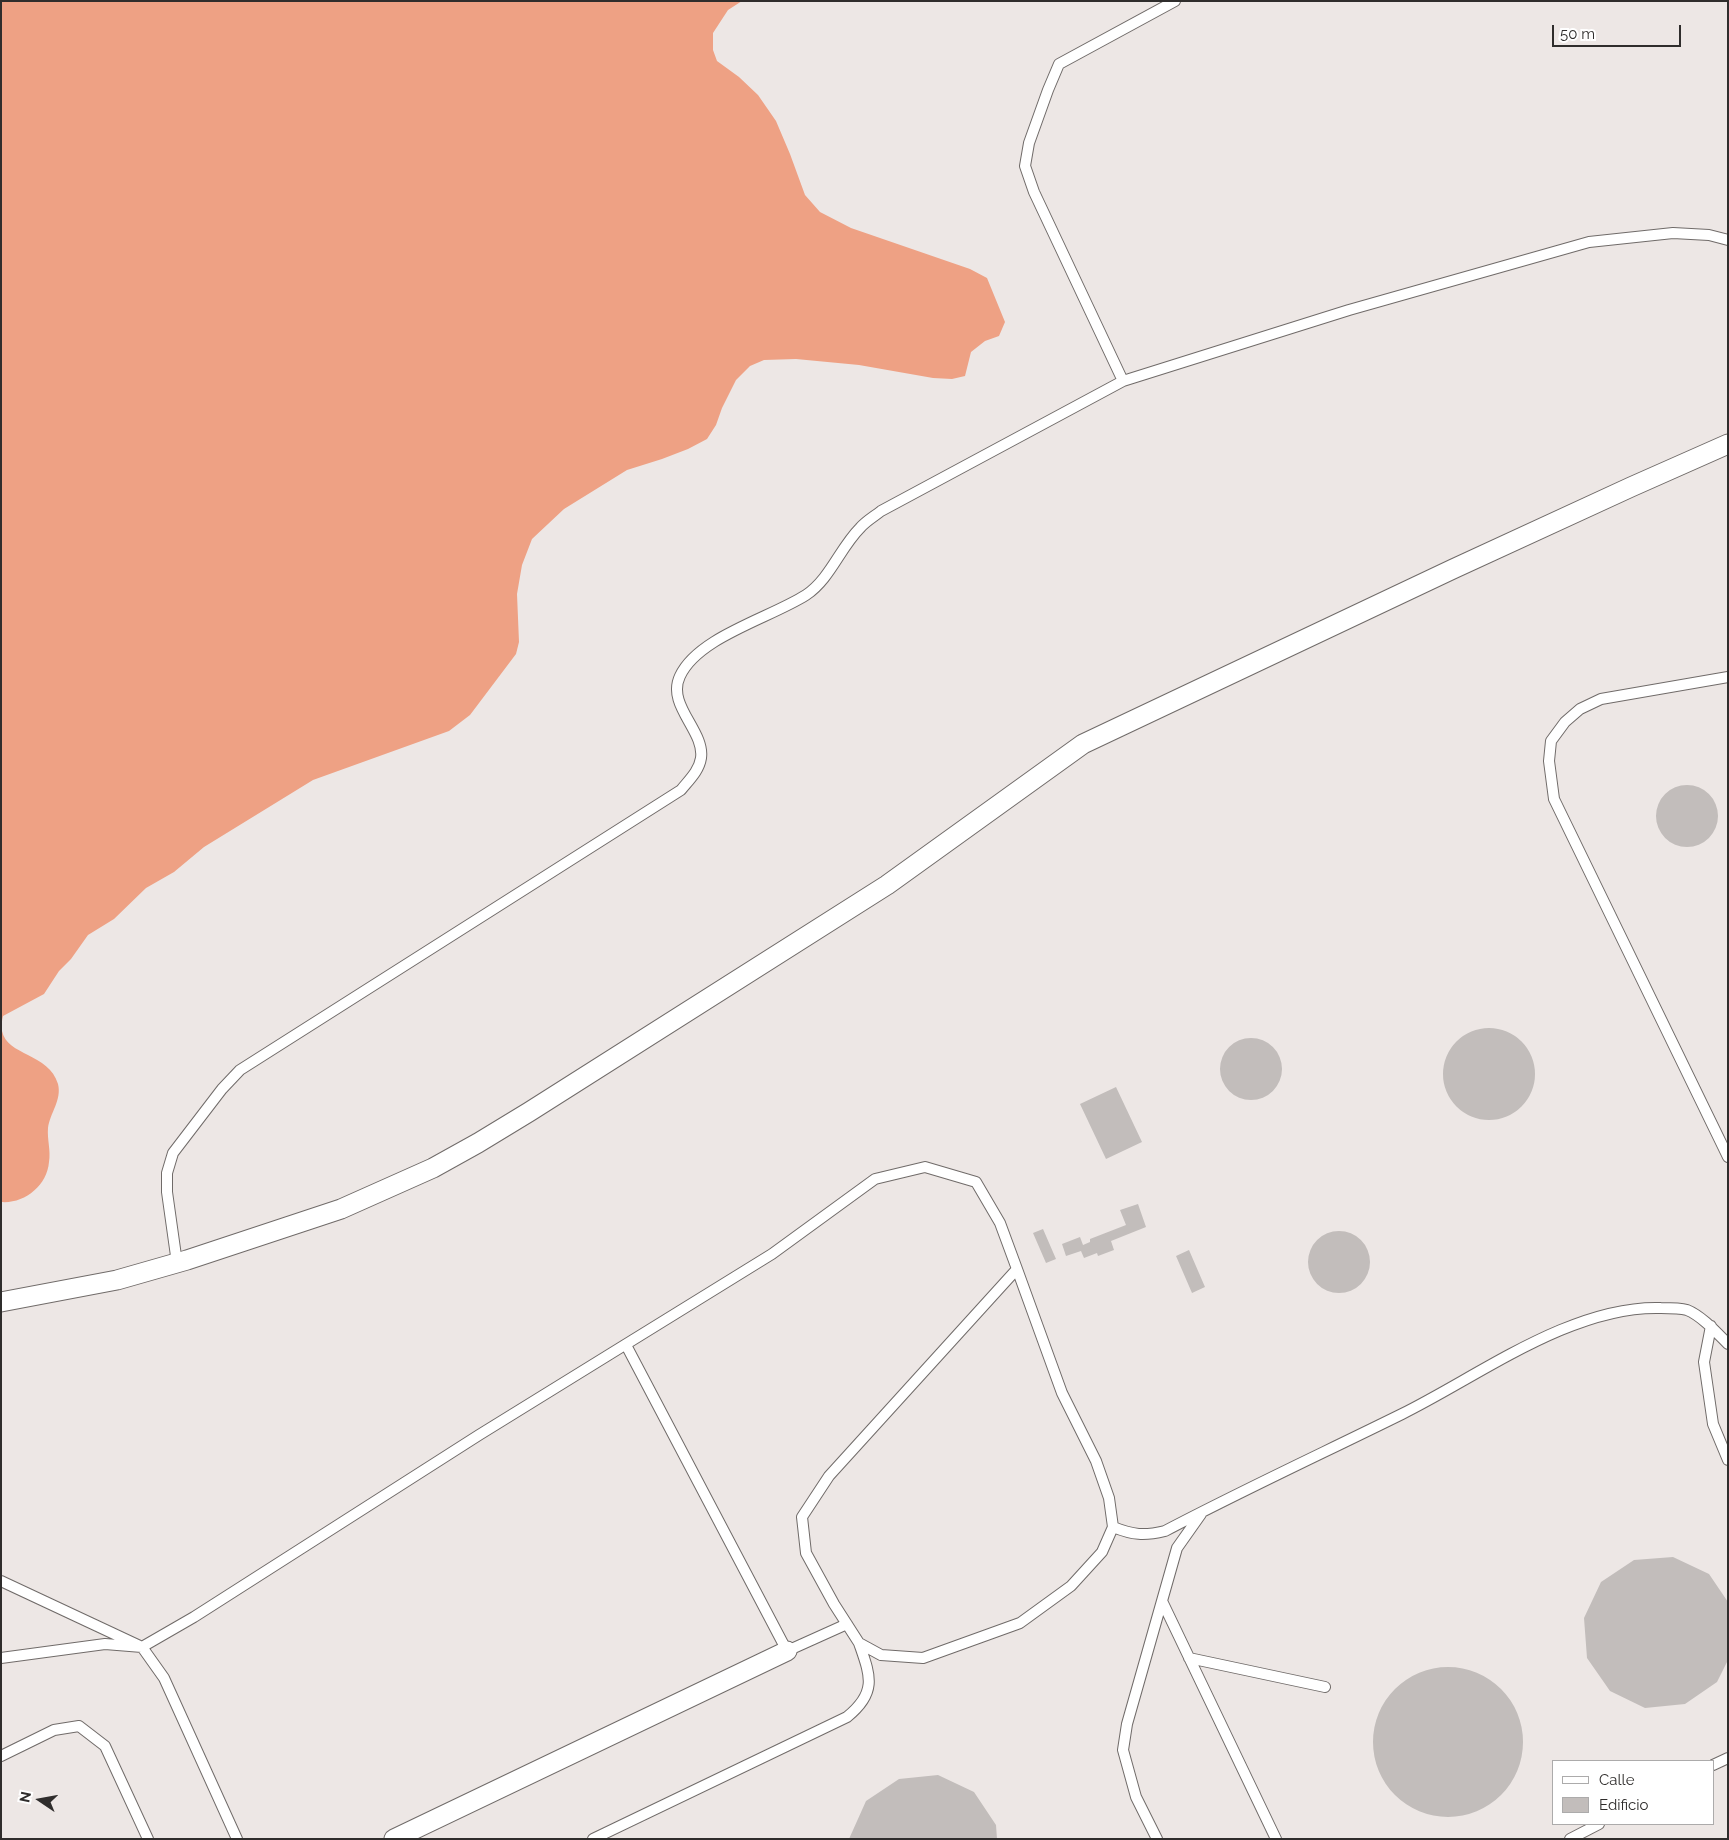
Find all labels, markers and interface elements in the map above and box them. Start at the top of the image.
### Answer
scale bar [1554,15,1683,47]
text: 50 m [1560,25,1595,43]
legend [1552,1760,1714,1825]
text: Calle [1599,1771,1634,1789]
north arrow [15,1775,65,1825]
text: N [16,1790,34,1804]
text: Edificio [1599,1796,1649,1814]

